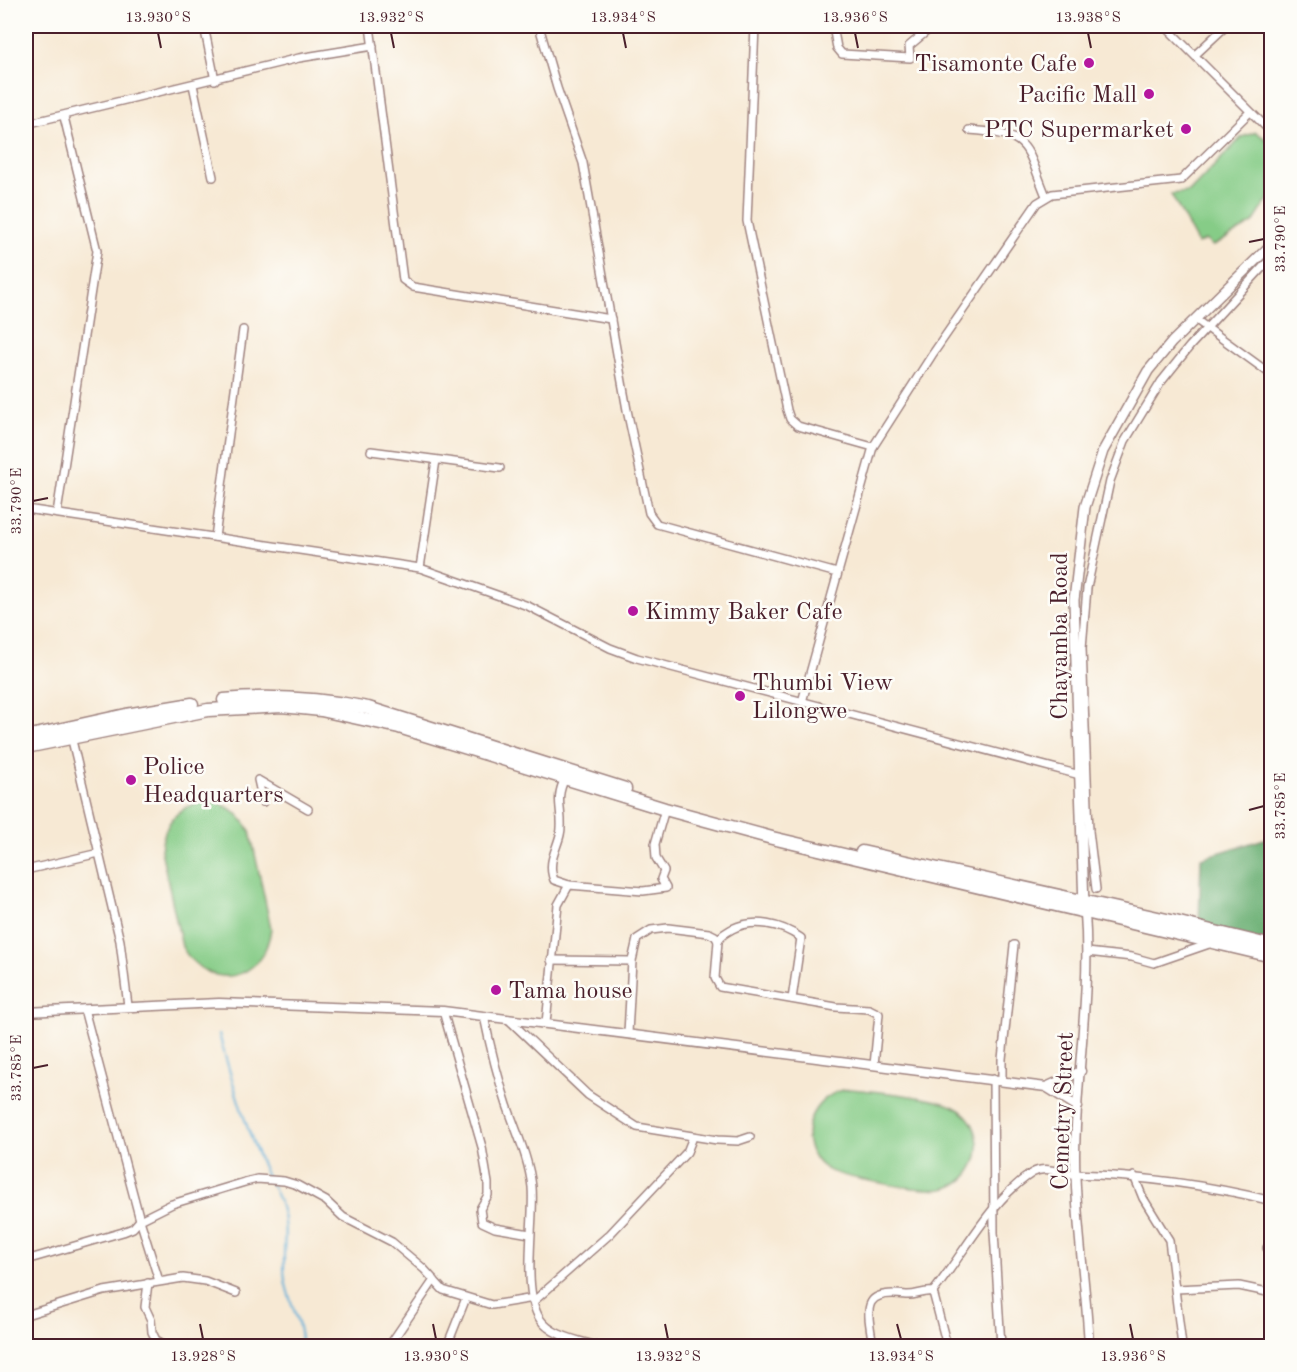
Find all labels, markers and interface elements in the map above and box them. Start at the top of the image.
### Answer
text: 13.930°S [125,11,191,26]
text: 13.932°S [358,11,424,26]
text: 13.934°S [590,11,656,26]
text: 13.936°S [822,11,888,26]
text: 13.938°S [1055,11,1121,26]
place label: Tisamonte Cafe [914,53,1077,77]
marker: Tisamonte Cafe [1082,56,1096,70]
place label: Pacific Mall [1018,84,1137,108]
marker: Pacific Mall [1142,87,1156,101]
place label: PTC Supermarket [984,119,1174,143]
marker: PTC Supermarket [1179,122,1193,136]
text: 33.790°E [1274,206,1289,272]
text: 33.790°E [10,468,25,534]
street label: Chayamba Road [1049,552,1073,720]
place label: Kimmy Baker Cafe [645,601,843,625]
marker: Kimmy Baker Cafe [626,604,640,618]
place label: Thumbi View Lilongwe [752,672,894,724]
marker: Thumbi View Lilongwe [733,689,747,703]
place label: Police Headquarters [143,756,284,808]
marker: Police Headquarters [124,773,138,787]
text: 33.785°E [1274,773,1289,839]
place label: Tama house [508,980,633,1004]
marker: Tama house [489,983,503,997]
street label: Cemetry Street [1049,1031,1079,1191]
text: 33.785°E [10,1035,25,1101]
text: 13.928°S [170,1350,236,1365]
text: 13.930°S [403,1350,469,1365]
text: 13.932°S [635,1350,701,1365]
text: 13.934°S [868,1350,934,1365]
text: 13.936°S [1100,1350,1166,1365]

